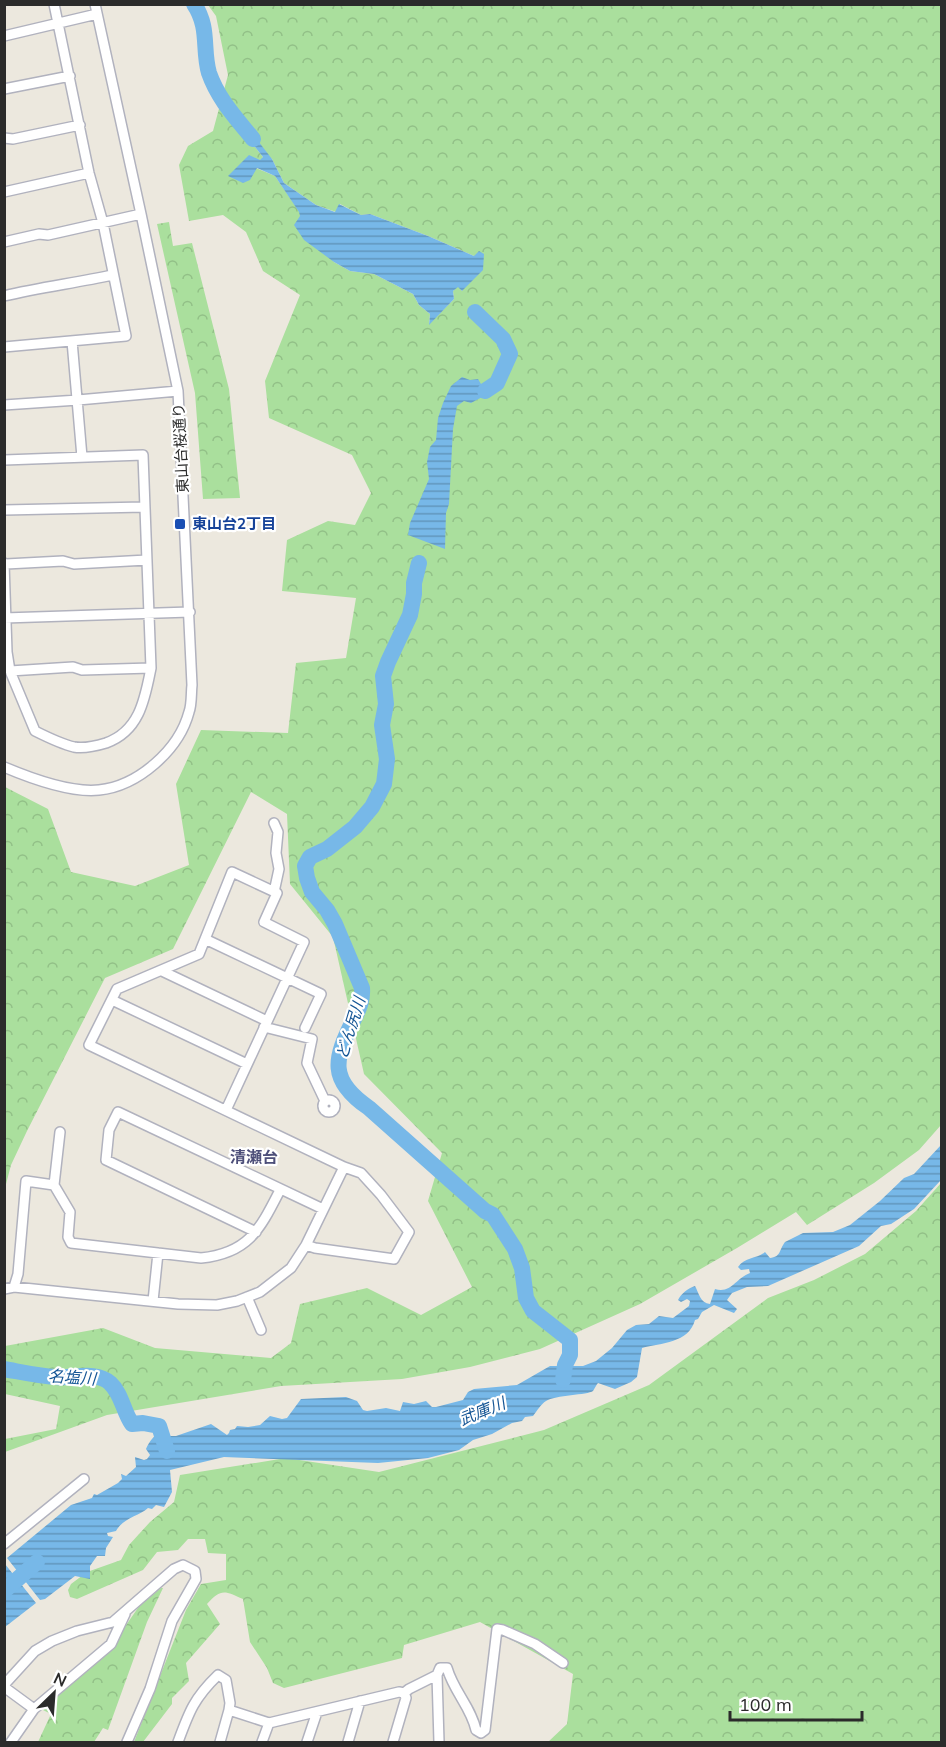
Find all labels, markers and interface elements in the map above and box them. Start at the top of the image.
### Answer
street label: 東山台桜通り [169,403,192,493]
place label: 東山台2丁目 [192,514,276,533]
marker: 東山台2丁目 [173,517,187,531]
water label: どん尻川 [331,993,370,1062]
district label: 清瀬台 [230,1147,278,1167]
water label: 名塩川 [47,1365,99,1389]
water label: 武庫川 [456,1392,510,1429]
north arrow [24,1663,84,1723]
text: N [51,1668,70,1691]
scale bar [730,1684,862,1722]
text: 100 m [739,1693,792,1716]

